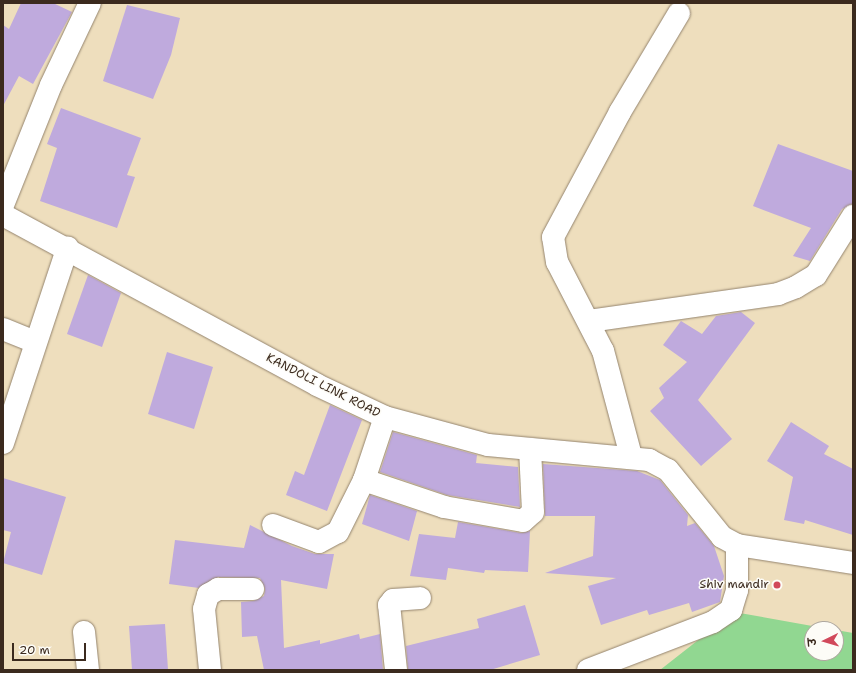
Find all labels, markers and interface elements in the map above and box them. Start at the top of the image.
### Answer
street label: KANDOLI LINK ROAD [263,351,383,421]
place label: Shiv mandir [700,578,769,592]
marker: Shiv mandir [772,580,782,590]
north arrow [804,621,844,661]
scale bar [14,635,88,661]
text: उ [805,638,820,646]
text: 20 m [19,642,50,658]

